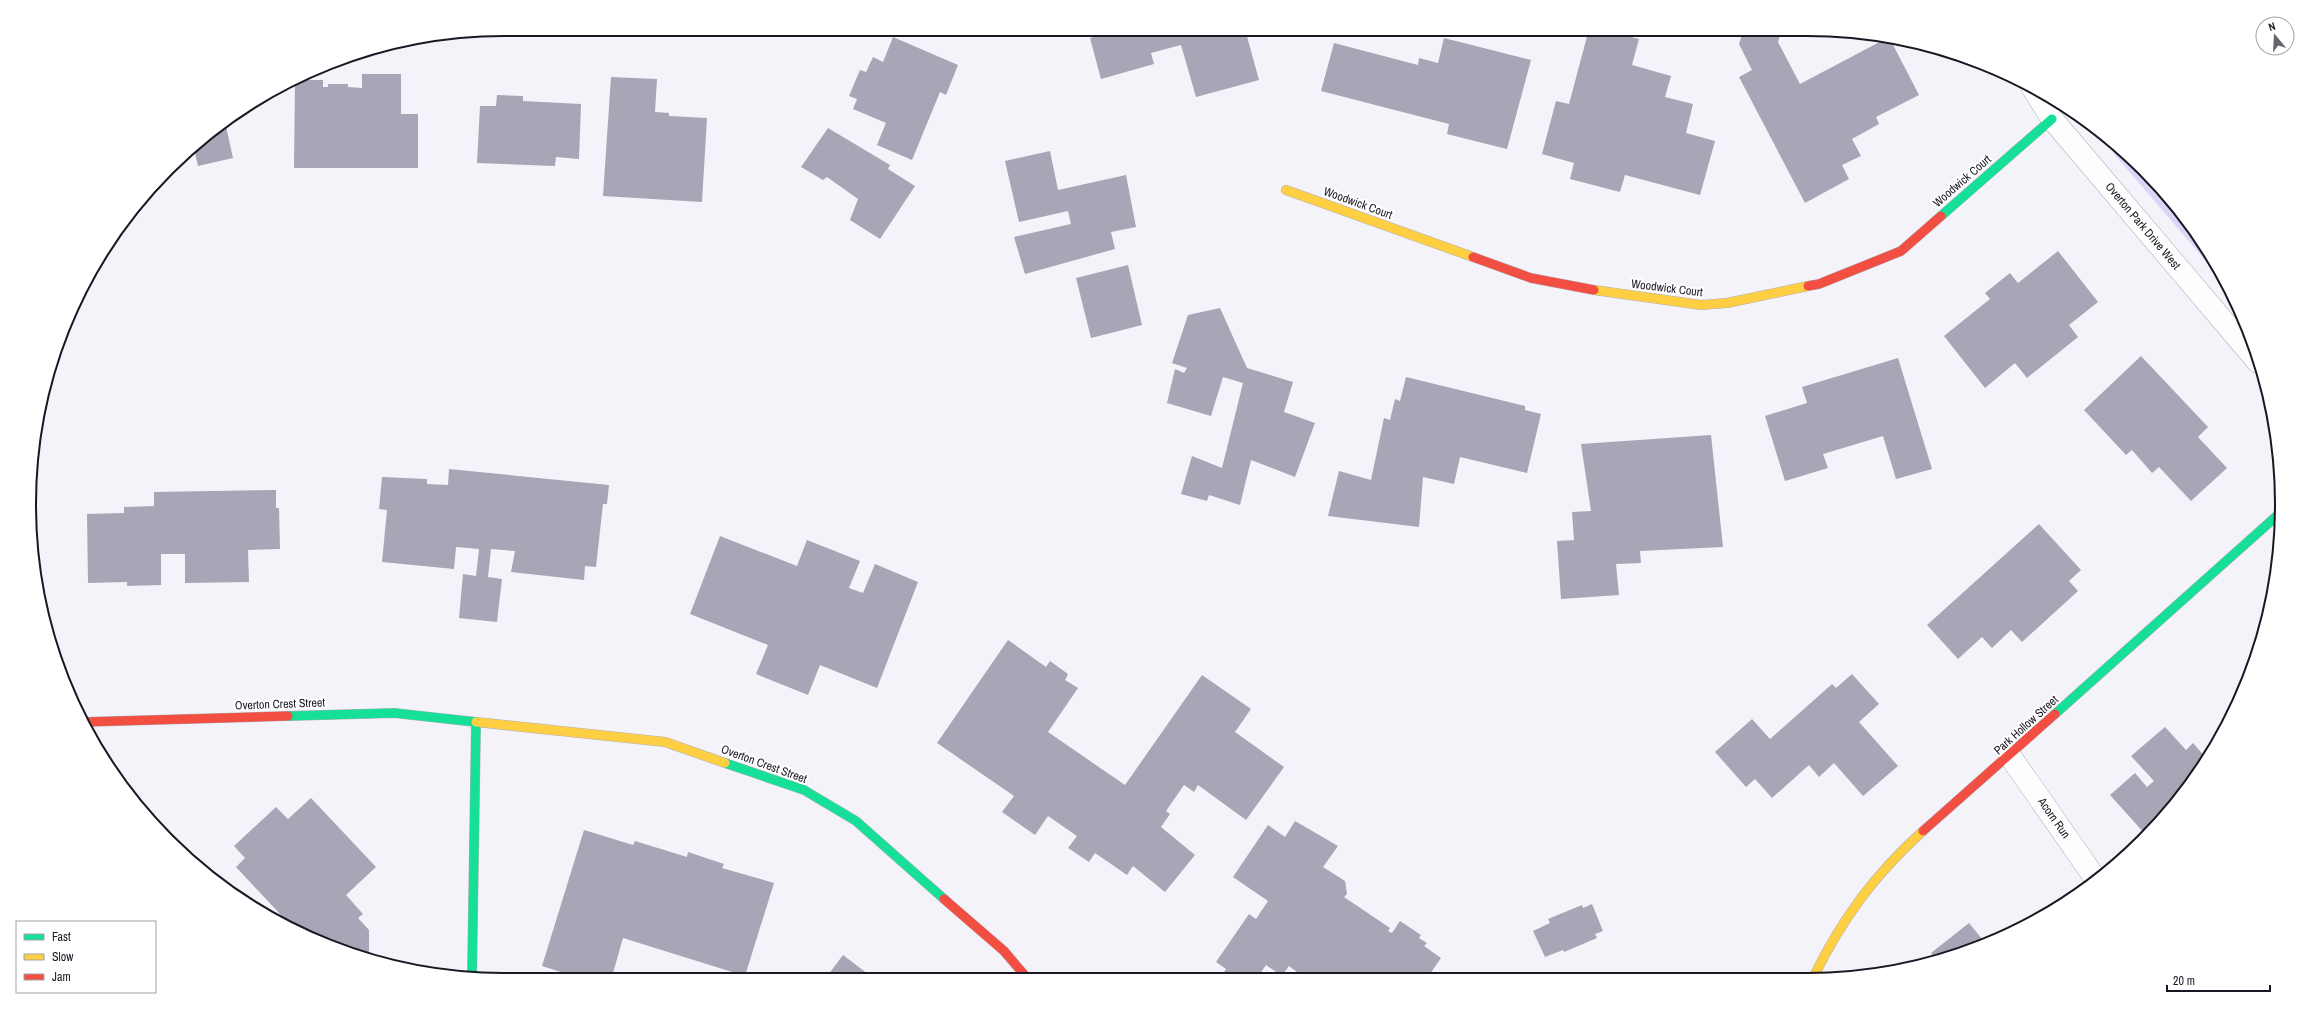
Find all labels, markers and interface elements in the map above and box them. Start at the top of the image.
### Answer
north arrow [2255,16,2295,56]
text: N [2267,19,2277,34]
street label: Woodwick Court [1930,151,1995,211]
street label: Overton Park Drive West [2102,179,2184,273]
street label: Woodwick Court [1321,183,1395,223]
street label: Woodwick Court [1630,276,1704,300]
street label: Park Hollow Street [1990,692,2062,758]
street label: Overton Crest Street [235,694,326,714]
street label: Overton Crest Street [719,741,809,787]
street label: Acorn Run [2034,794,2074,842]
legend [16,921,156,993]
text: Fast [52,929,71,945]
text: Slow [52,949,74,965]
scale bar [2167,967,2270,993]
text: Jam [52,969,71,985]
text: 20 m [2173,973,2195,989]

